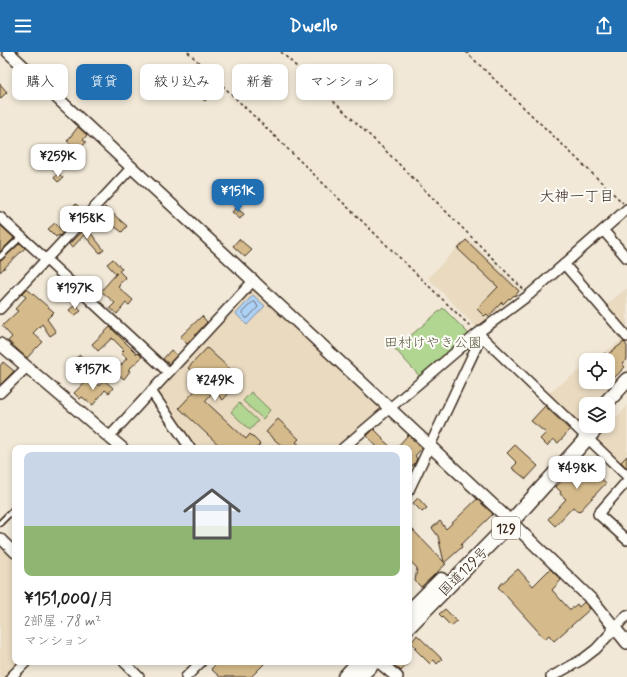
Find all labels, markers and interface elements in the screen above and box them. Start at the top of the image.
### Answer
text: Dwello [289,14,338,38]
icon: menu [12,15,34,37]
icon: share [593,15,615,37]
chip: 購入 [12,64,68,100]
chip: 賃貸 [76,64,132,100]
chip: 絞り込み [140,64,224,100]
chip: 新着 [232,64,288,100]
chip: マンション [296,64,393,100]
pin: ¥259K [30,144,86,178]
text: ¥259K [40,148,76,165]
pin: ¥151K [210,179,266,213]
text: ¥151K [221,183,255,200]
district label: 大神一丁目 [539,187,615,207]
pin: ¥158K [59,206,115,240]
text: ¥158K [69,210,105,227]
pin: ¥197K [47,276,103,310]
text: ¥197K [56,280,94,297]
park label: 田村けやき公園 [384,334,482,352]
map controls [579,353,615,433]
button: locate [579,353,615,389]
pin: ¥157K [65,357,121,391]
text: ¥157K [75,361,111,378]
pin: ¥249K [187,368,243,402]
text: ¥249K [196,372,234,389]
button: layers [579,397,615,433]
pin: ¥498K [549,456,605,490]
text: ¥498K [557,460,597,477]
icon: home [176,478,248,550]
road number: 129 [492,517,520,539]
street label: 国道129号 [435,543,492,600]
text: ¥151,000/月 [24,588,115,610]
text: 2部屋 · 78 m² [24,613,101,630]
text: マンション [24,633,88,650]

